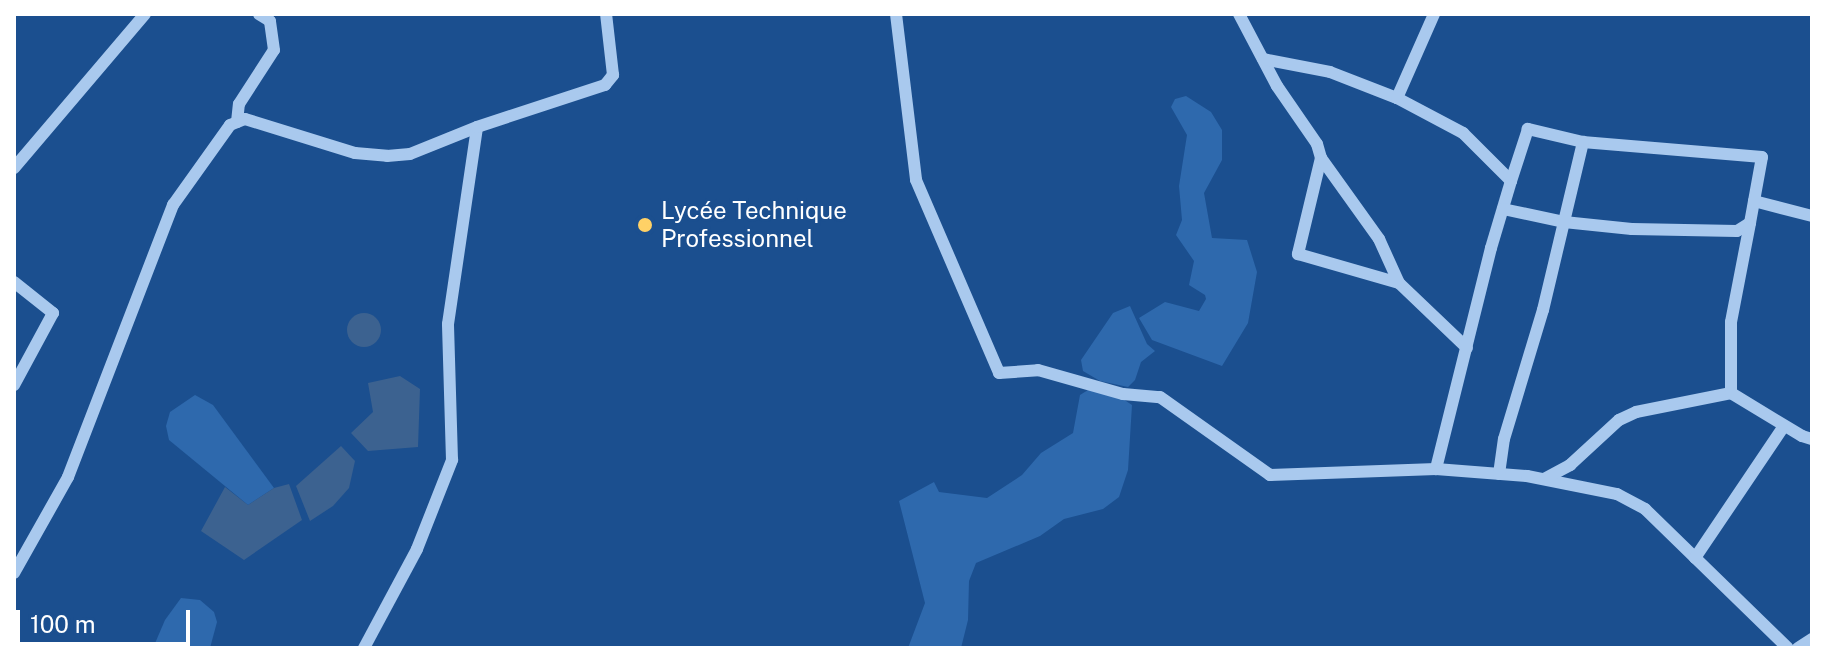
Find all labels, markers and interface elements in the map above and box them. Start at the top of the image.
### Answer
place label: Lycée Technique Professionnel [661,197,847,253]
marker: Lycée Technique Professionnel [636,216,654,234]
scale bar [20,594,194,644]
text: 100 m [30,610,96,638]

